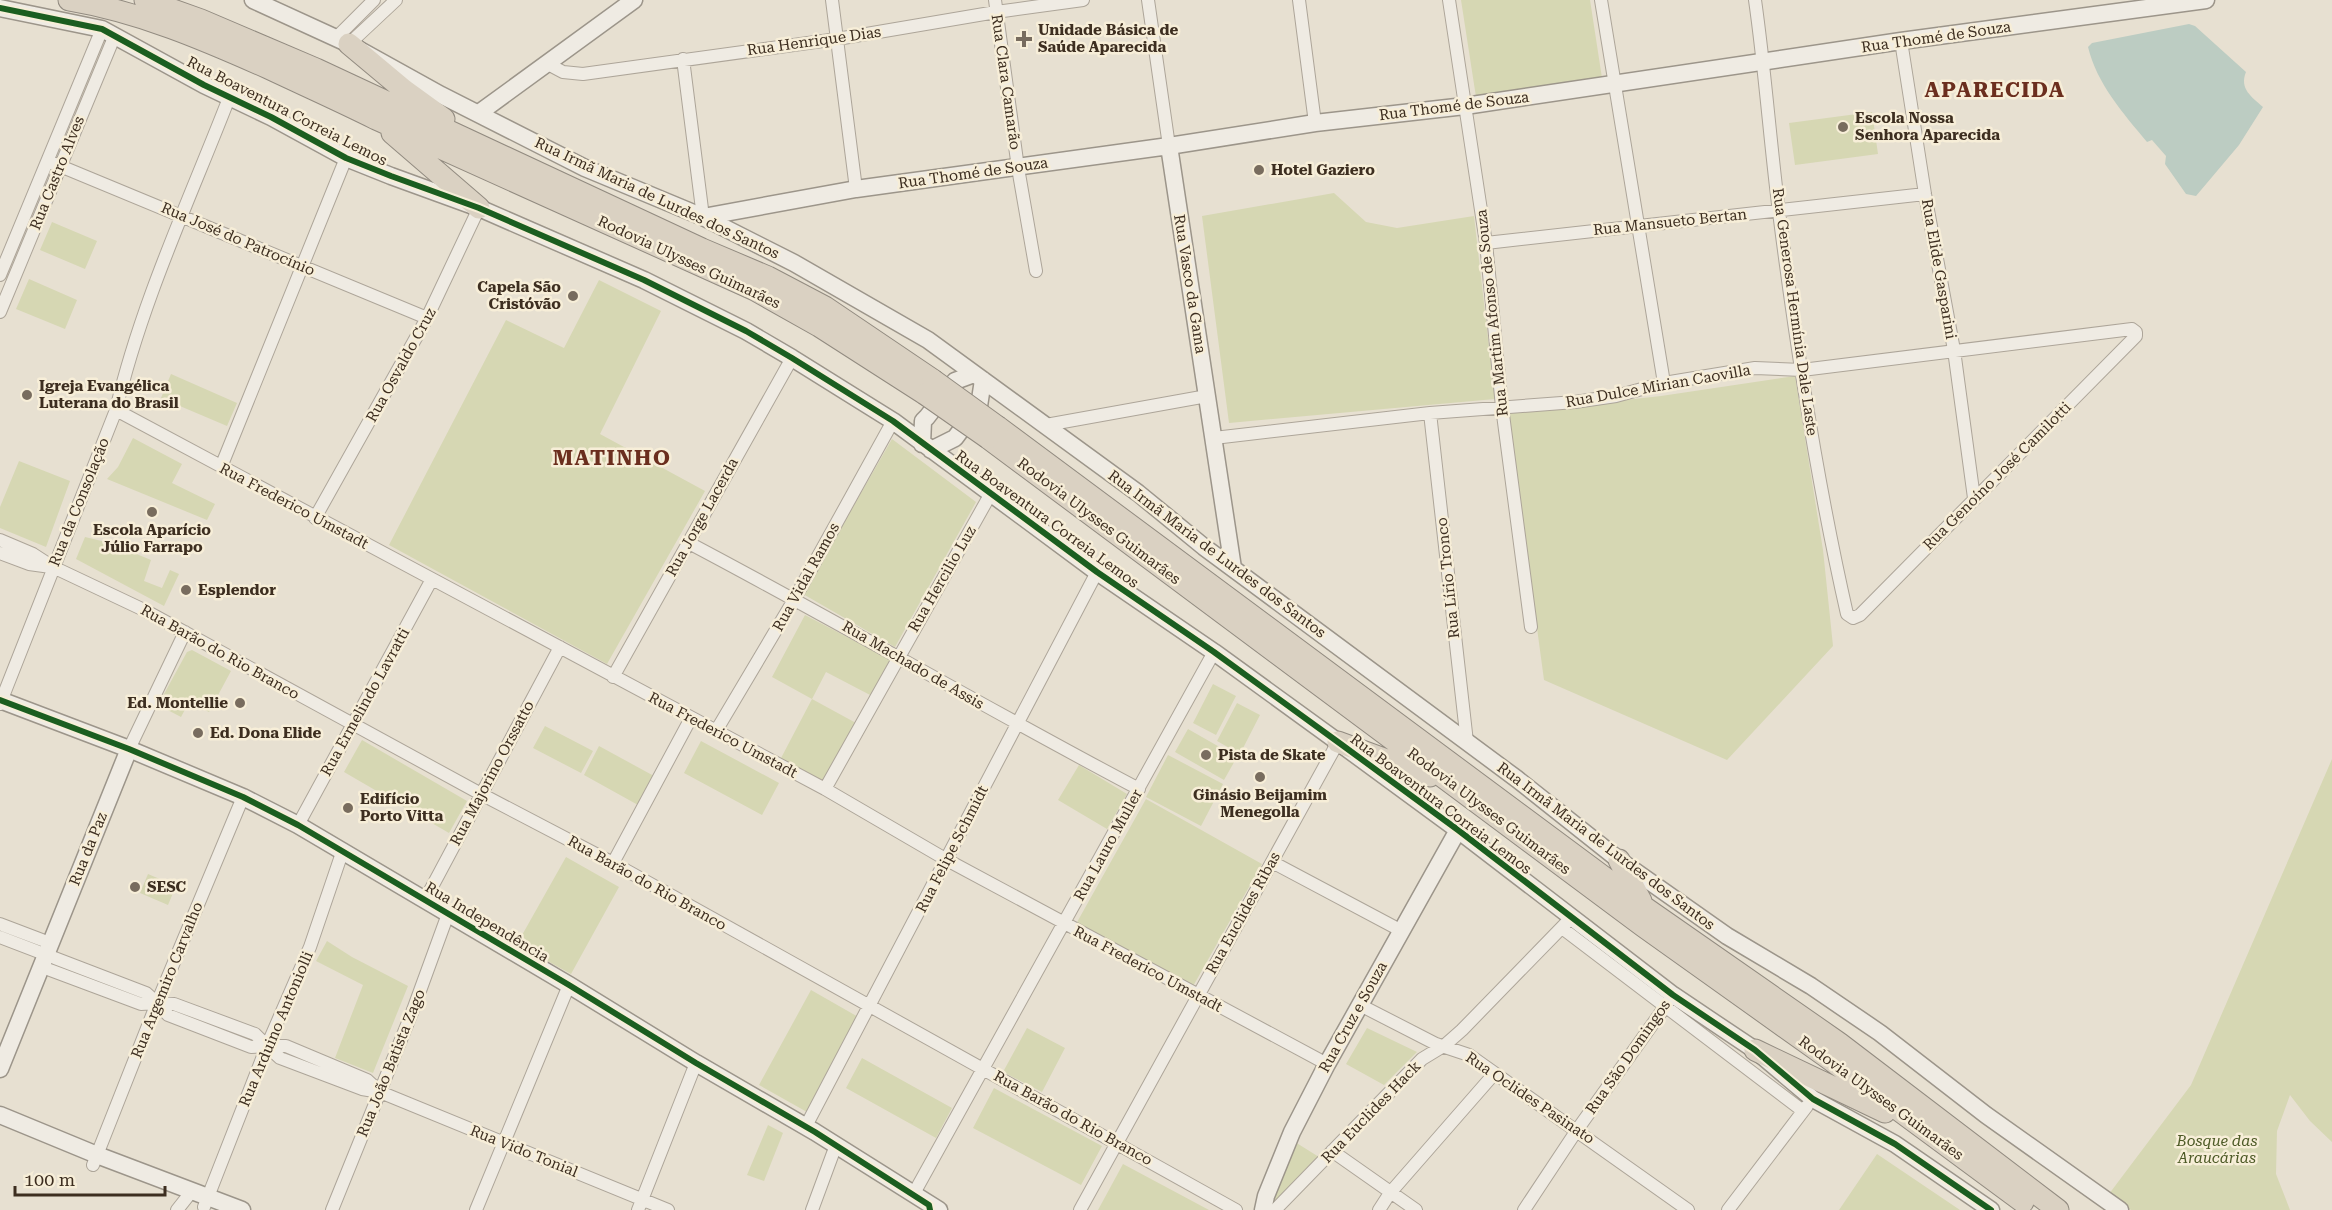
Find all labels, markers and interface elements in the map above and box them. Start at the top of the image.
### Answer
street label: Rua Clara Camarão [988,13,1024,151]
street label: Rua Thomé de Souza [1860,18,2012,56]
place label: Unidade Básica de Saúde Aparecida [1038,21,1178,56]
street label: Rua Henrique Dias [746,23,882,59]
marker: Unidade Básica de Saúde Aparecida [1015,30,1033,48]
street label: Rua Boaventura Correia Lemos [184,53,390,169]
district label: APARECIDA [1924,78,2066,102]
street label: Rua Thomé de Souza [1378,88,1530,124]
place label: Escola Nossa Senhora Aparecida [1855,109,2000,144]
street label: Rua Castro Alves [26,113,88,233]
marker: Escola Nossa Senhora Aparecida [1836,120,1850,134]
street label: Rua Irmã Maria de Lurdes dos Santos [532,133,782,263]
street label: Rua Thomé de Souza [897,154,1049,192]
place label: Hotel Gaziero [1271,161,1375,179]
marker: Hotel Gaziero [1252,163,1266,177]
street label: Rua Generosa Hermínia Dale Laste [1769,187,1821,437]
street label: Rua Elide Gasparini [1918,197,1960,341]
street label: Rua José do Patrocínio [158,198,318,280]
street label: Rua Mansueto Bertan [1592,205,1748,239]
street label: Rua Martim Afonso de Souza [1472,209,1512,417]
street label: Rodovia Ulysses Guimarães [595,212,783,312]
street label: Rua Vasco da Gama [1170,213,1210,355]
place label: Capela São Cristóvão [477,278,561,313]
marker: Capela São Cristóvão [566,289,580,303]
street label: Rua Osvaldo Cruz [362,305,440,425]
street label: Rua Dulce Mirian Caovilla [1564,361,1752,411]
place label: Igreja Evangélica Luterana do Brasil [39,377,179,412]
marker: Igreja Evangélica Luterana do Brasil [20,388,34,402]
street label: Rua Genoíno José Camilotti [1919,398,2075,554]
street label: Rua da Consolação [45,435,113,569]
district label: MATINHO [553,446,671,470]
street label: Rua Boaventura Correia Lemos [952,446,1142,592]
street label: Rodovia Ulysses Guimarães [1014,454,1184,588]
street label: Rua Jorge Lacerda [662,455,742,579]
street label: Rua Frederico Umstadt [216,459,372,553]
street label: Rua Irmã Maria de Lurdes dos Santos [1105,466,1329,642]
marker: Escola Aparício Júlio Farrapo [145,505,159,519]
street label: Rua Lírio Tronco [1433,516,1463,640]
street label: Rua Vidal Ramos [769,520,843,634]
place label: Escola Aparício Júlio Farrapo [93,521,211,556]
street label: Rua Hercilio Luz [904,523,980,635]
place label: Esplendor [198,581,276,599]
marker: Esplendor [179,583,193,597]
street label: Rua Barão do Rio Branco [137,601,303,703]
street label: Rua Machado de Assis [839,617,987,713]
street label: Rua Ermelindo Lavratti [317,625,413,779]
street label: Rua Frederico Umstadt [645,688,801,782]
place label: Ed. Montellie [127,694,228,712]
marker: Ed. Montellie [233,696,247,710]
street label: Rua Majorino Orssatto [446,697,538,849]
place label: Ed. Dona Elide [210,724,322,742]
marker: Ed. Dona Elide [191,726,205,740]
street label: Rua Boaventura Correia Lemos [1347,730,1535,878]
street label: Rodovia Ulysses Guimarães [1404,744,1574,878]
place label: Pista de Skate [1218,746,1326,764]
marker: Pista de Skate [1199,748,1213,762]
street label: Rua Irmã Maria de Lurdes dos Santos [1494,758,1718,934]
marker: Ginásio Beijamim Menegolla [1253,770,1267,784]
street label: Rua Felipe Schmidt [912,782,992,916]
street label: Rua Lauro Muller [1070,786,1146,904]
place label: Ginásio Beijamim Menegolla [1193,786,1327,821]
place label: Edifício Porto Vitta [360,790,443,825]
marker: Edifício Porto Vitta [341,801,355,815]
street label: Rua da Paz [65,810,111,888]
street label: Rua Barão do Rio Branco [564,832,730,934]
street label: Rua Euclides Ribas [1202,849,1284,977]
place label: SESC [147,878,187,896]
street label: Rua Independência [422,878,552,966]
marker: SESC [128,880,142,894]
street label: Rua Argemiro Carvalho [127,899,207,1061]
street label: Rua Frederico Umstadt [1070,922,1226,1016]
street label: Rua Arduino Antoniolli [235,948,317,1109]
street label: Rua Cruz e Souza [1315,958,1391,1076]
street label: Rua João Batista Zago [353,987,429,1139]
street label: Rua São Domingos [1582,996,1674,1118]
street label: Rodovia Ulysses Guimarães [1795,1032,1967,1164]
street label: Rua Oclides Pasinato [1462,1048,1598,1148]
street label: Rua Euclides Hack [1318,1057,1425,1167]
street label: Rua Barão do Rio Branco [990,1067,1156,1169]
street label: Rua Vido Tonial [467,1121,581,1181]
park label: Bosque das Araucárias [2176,1132,2257,1167]
scale bar [15,1159,165,1197]
text: 100 m [24,1169,75,1190]

